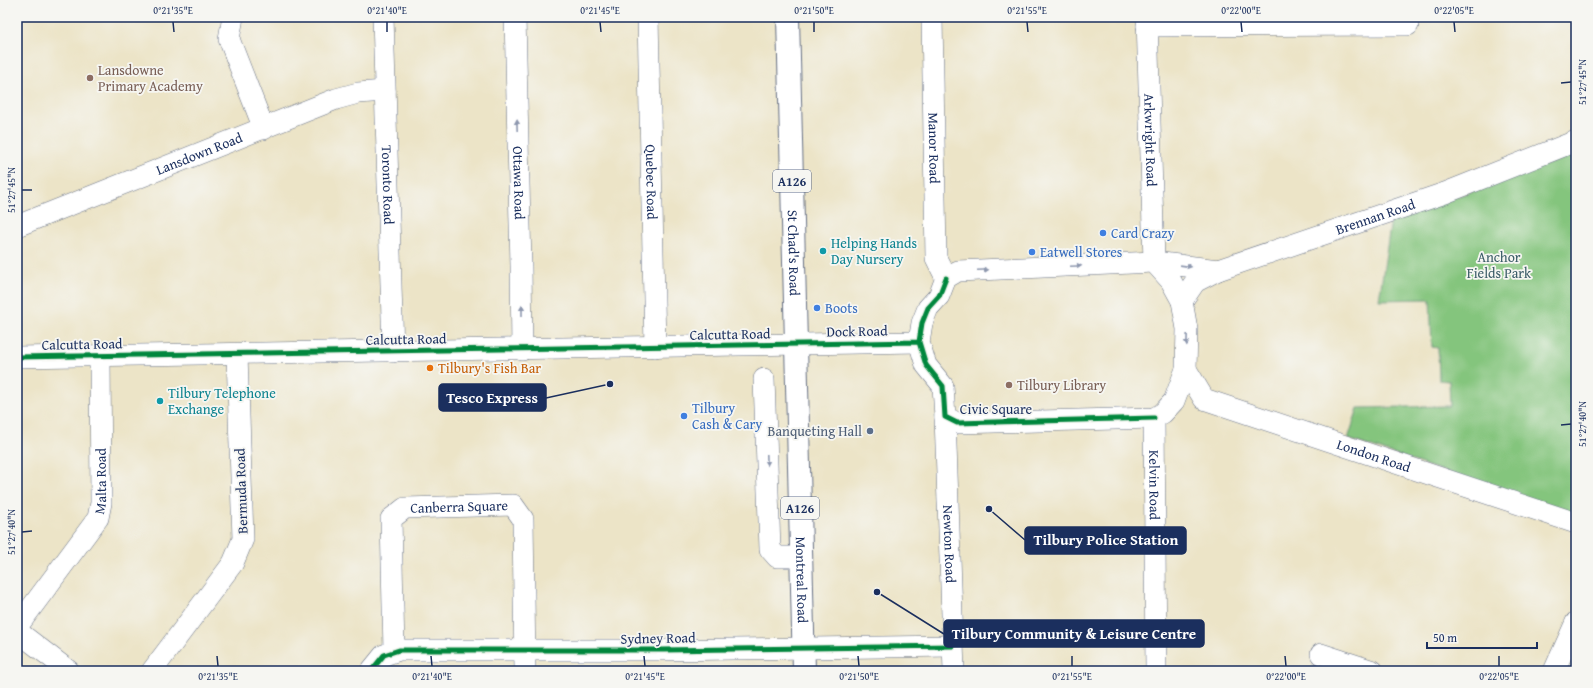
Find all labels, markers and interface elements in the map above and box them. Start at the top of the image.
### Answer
text: 0°21'35"E [153,3,193,18]
text: 0°21'40"E [367,3,407,18]
text: 0°21'45"E [580,3,620,18]
text: 0°21'50"E [794,3,834,18]
text: 0°21'55"E [1007,3,1047,18]
text: 0°22'00"E [1221,3,1261,18]
text: 0°22'05"E [1434,3,1474,18]
text: 51°27'45"N [1575,59,1590,105]
place label: Lansdowne Primary Academy [98,60,203,96]
marker: Lansdowne Primary Academy [85,73,95,83]
street label: Arkwright Road [1139,93,1162,187]
street label: Manor Road [924,112,945,184]
one-way arrow [514,119,521,131]
street label: Lansdown Road [153,127,246,180]
street label: Quebec Road [641,144,662,220]
street label: Toronto Road [377,145,399,226]
street label: Ottawa Road [508,146,530,221]
text: 51°27'45"N [4,167,19,213]
road number: A126 [773,170,811,192]
street label: Brennan Road [1333,194,1418,239]
street label: St Chad's Road [783,210,805,297]
place label: Card Crazy [1111,223,1174,243]
marker: Card Crazy [1098,228,1108,238]
place label: Helping Hands Day Nursery [831,233,917,269]
place label: Eatwell Stores [1040,242,1122,262]
marker: Helping Hands Day Nursery [818,246,828,256]
marker: Eatwell Stores [1027,247,1037,257]
park label: Anchor Fields Park [1467,247,1532,283]
one-way arrow [1070,263,1082,270]
one-way arrow [1180,263,1192,270]
one-way arrow [977,267,990,273]
place label: Boots [825,298,858,318]
marker: Boots [812,303,822,313]
one-way arrow [519,304,525,317]
street label: Dock Road [826,320,888,342]
street label: Calcutta Road [689,323,771,345]
street label: Calcutta Road [365,328,447,350]
street label: Calcutta Road [41,333,123,355]
one-way arrow [1183,334,1190,346]
place label: Tilbury's Fish Bar [438,358,541,378]
marker: Tilbury's Fish Bar [425,363,435,373]
place label: Tilbury Library [1017,375,1106,395]
marker: Tilbury Library [1004,380,1014,390]
place label: Tilbury Telephone Exchange [168,383,276,419]
callout: Tesco Express [439,384,546,411]
text: Tesco Express [446,387,538,408]
marker: Tilbury Telephone Exchange [155,396,165,406]
place label: Tilbury Cash & Cary [692,398,762,434]
street label: Civic Square [960,399,1033,419]
text: 51°27'40"N [1575,401,1590,447]
marker: Tilbury Cash & Cary [679,411,689,421]
place label: Banqueting Hall [768,421,862,441]
marker: Banqueting Hall [865,426,875,436]
street label: London Road [1334,434,1414,477]
street label: Malta Road [89,447,111,516]
street label: Bermuda Road [229,447,252,534]
street label: Kelvin Road [1144,450,1165,521]
one-way arrow [763,454,770,466]
street label: Canberra Square [410,495,509,518]
road number: A126 [781,497,819,519]
street label: Newton Road [938,505,961,584]
text: 51°27'40"N [4,509,19,555]
callout: Tilbury Police Station [1025,527,1186,554]
text: Tilbury Police Station [1034,529,1179,550]
street label: Montreal Road [791,536,813,624]
callout: Tilbury Community & Leisure Centre [944,620,1204,647]
text: Tilbury Community & Leisure Centre [952,623,1196,644]
scale bar [1427,624,1537,650]
street label: Sydney Road [620,627,696,649]
text: 50 m [1433,629,1457,646]
text: 0°21'35"E [198,669,238,684]
text: 0°21'40"E [412,669,452,684]
text: 0°21'45"E [625,669,665,684]
text: 0°21'50"E [839,669,879,684]
text: 0°21'55"E [1052,669,1092,684]
text: 0°22'00"E [1266,669,1306,684]
text: 0°22'05"E [1479,669,1519,684]

